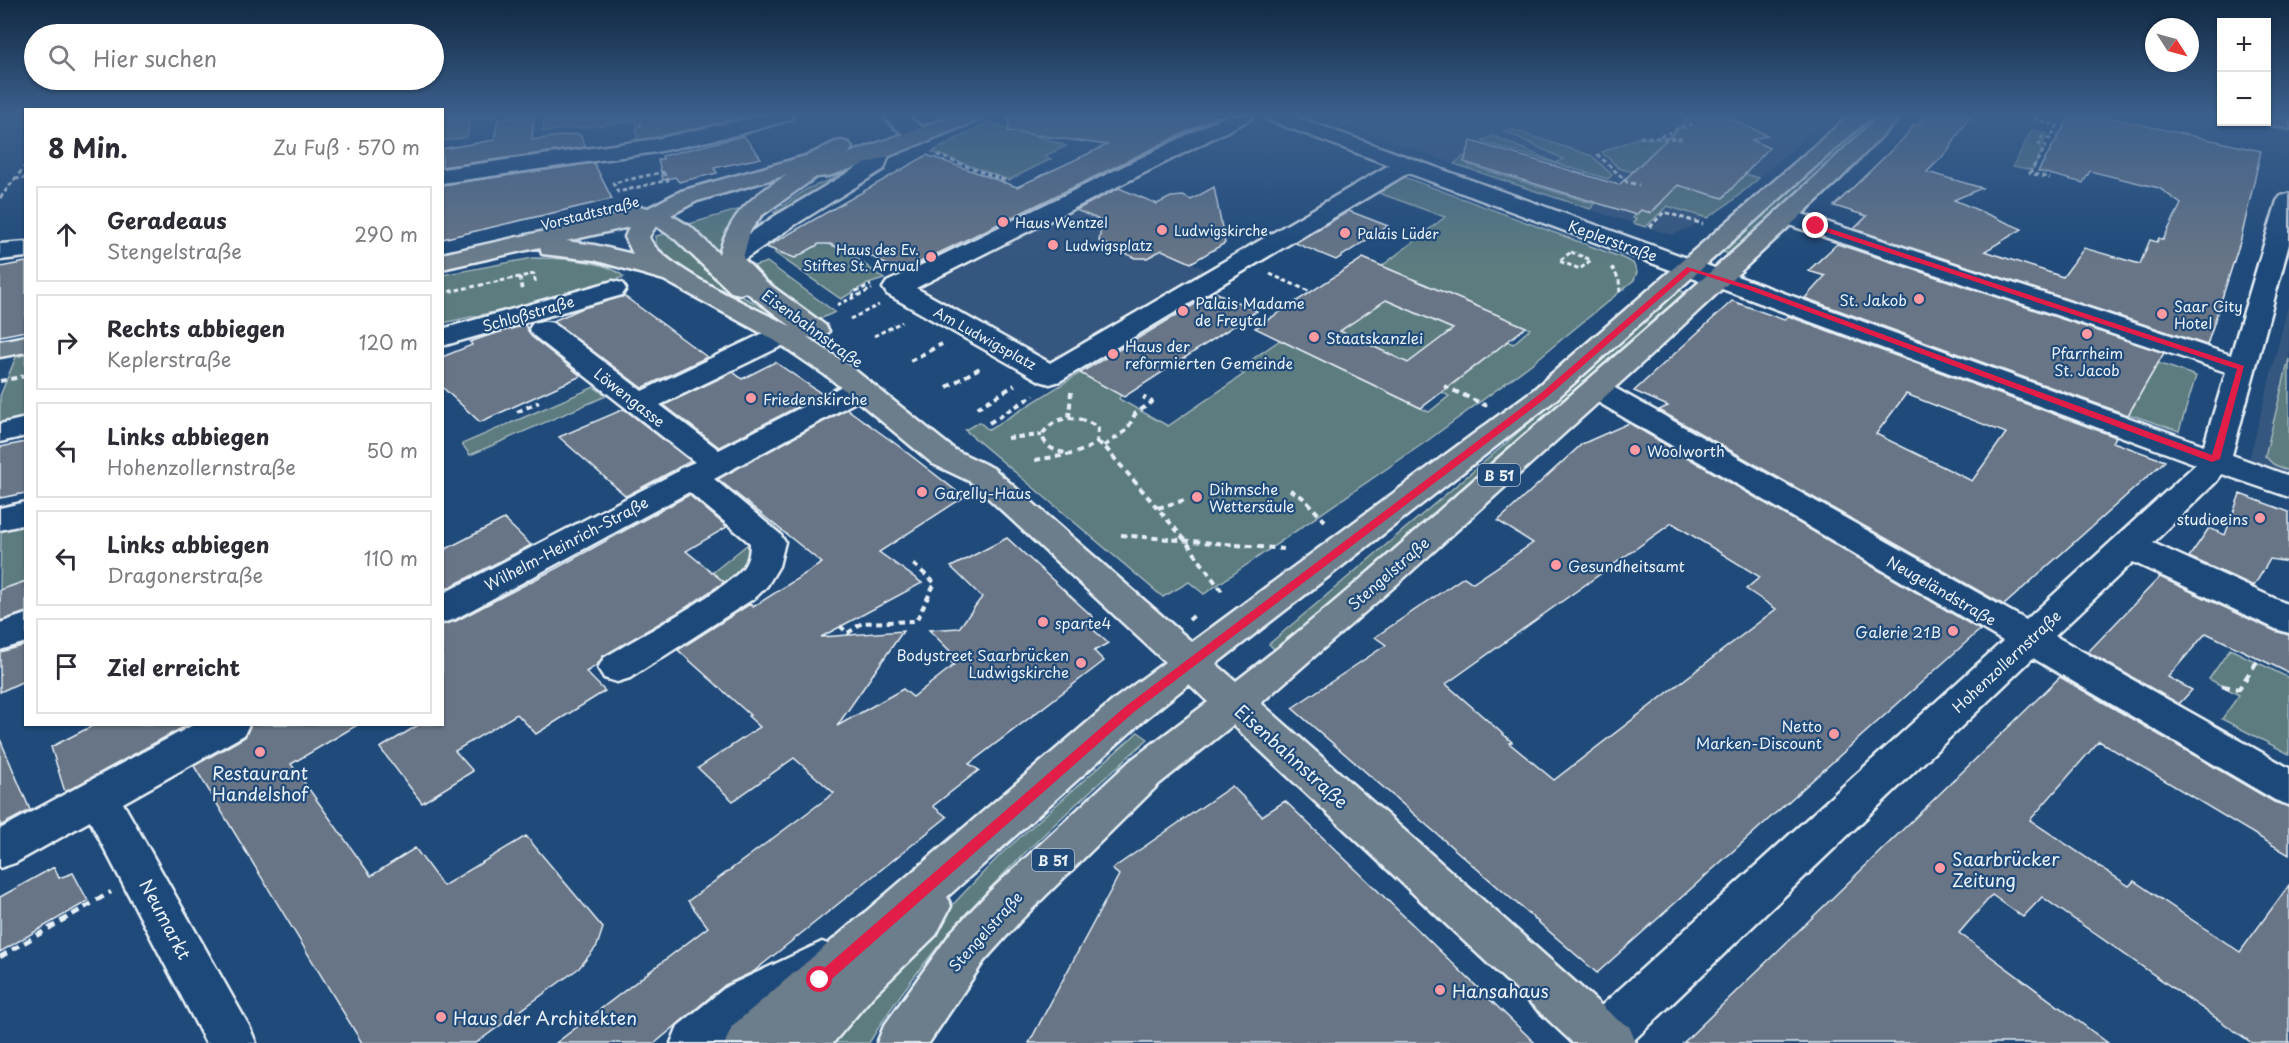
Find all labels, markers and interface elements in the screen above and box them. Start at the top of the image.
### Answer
north arrow [2145,18,2199,72]
map controls [2217,18,2271,126]
button: + [2217,18,2271,72]
search box [24,24,444,90]
icon: search [45,41,78,74]
text: Hier suchen [93,41,217,74]
button: − [2217,72,2271,126]
text: 8 Min. [48,128,128,167]
text: Zu Fuß · 570 m [273,132,420,162]
street label: Vorstadtstraße [539,191,641,235]
text: Geradeaus [107,203,227,236]
place label: Haus Wentzel [1015,212,1108,233]
route end [1802,212,1828,238]
street label: Keplerstraße [1565,213,1661,267]
marker: Haus Wentzel [996,215,1010,229]
icon: ahead [50,218,83,251]
text: 290 m [354,219,418,249]
place label: Ludwigskirche [1174,220,1268,241]
marker: Ludwigskirche [1155,223,1169,237]
place label: Palais Lüder [1357,223,1439,244]
marker: Palais Lüder [1338,226,1352,240]
place label: Ludwigsplatz [1065,235,1152,256]
text: Stengelstraße [107,236,242,266]
marker: Ludwigsplatz [1046,238,1060,252]
place label: Haus des Ev. Stiftes St. Arnual [803,239,919,276]
marker: Haus des Ev. Stiftes St. Arnual [924,250,938,264]
street label: Eisenbahnstraße [757,283,869,373]
place label: St. Jakob [1839,288,1907,311]
street label: Schloßstraße [479,289,577,337]
place label: Palais Madame de Freytal [1195,291,1305,331]
marker: St. Jakob [1912,292,1926,306]
place label: Saar City Hotel [2174,294,2243,334]
street label: Am Ludwigsplatz [930,301,1040,375]
marker: Palais Madame de Freytal [1176,304,1190,318]
marker: Saar City Hotel [2155,307,2169,321]
text: Rechts abbiegen [107,311,285,344]
icon: right [50,326,83,359]
place label: Staatskanzlei [1326,326,1423,349]
text: 120 m [359,327,418,357]
marker: Pfarrheim St. Jacob [2080,327,2094,341]
marker: Staatskanzlei [1307,330,1321,344]
place label: Haus der reformierten Gemeinde [1125,334,1293,374]
place label: Pfarrheim St. Jacob [2051,341,2123,381]
text: Keplerstraße [107,344,231,374]
marker: Haus der reformierten Gemeinde [1106,347,1120,361]
street label: Löwengasse [590,362,670,432]
place label: Friedenskirche [763,387,867,410]
marker: Friedenskirche [744,391,758,405]
text: Links abbiegen [107,419,269,452]
icon: left [50,434,83,467]
text: 50 m [366,435,418,465]
place label: Woolworth [1647,439,1725,462]
marker: Woolworth [1628,443,1642,457]
text: Hohenzollernstraße [107,452,296,482]
road number: B 51 [1478,464,1520,486]
place label: Dihmsche Wettersäule [1209,477,1295,517]
place label: Garelly-Haus [934,481,1031,504]
marker: Garelly-Haus [915,485,929,499]
street label: Wilhelm-Heinrich-Straße [480,490,652,596]
marker: Dihmsche Wettersäule [1190,490,1204,504]
place label: studioeins [2177,507,2248,530]
marker: studioeins [2253,511,2267,525]
text: Links abbiegen [107,527,269,560]
street label: Stengelstraße [1342,531,1434,615]
icon: left [50,542,83,575]
text: 110 m [364,543,418,573]
street label: Neugeländstraße [1883,549,2001,631]
place label: Gesundheitsamt [1568,554,1685,577]
marker: Gesundheitsamt [1549,558,1563,572]
text: Dragonerstraße [107,560,263,590]
street label: Hohenzollernstraße [1946,604,2066,718]
place label: sparte4 [1055,611,1112,634]
marker: sparte4 [1036,615,1050,629]
place label: Galerie 21B [1855,620,1941,643]
marker: Galerie 21B [1946,624,1960,638]
place label: Bodystreet Saarbrücken Ludwigskirche [896,643,1069,683]
icon: arrive [50,650,83,683]
text: Ziel erreicht [107,650,240,683]
marker: Bodystreet Saarbrücken Ludwigskirche [1074,656,1088,670]
street label: Eisenbahnstraße [1229,698,1355,814]
place label: Netto Marken-Discount [1696,714,1822,754]
marker: Netto Marken-Discount [1827,727,1841,741]
marker: Restaurant Handelshof [253,745,267,759]
place label: Restaurant Handelshof [212,759,310,807]
place label: Saarbrücker Zeitung [1952,845,2060,893]
road number: B 51 [1032,849,1074,871]
marker: Saarbrücker Zeitung [1933,861,1947,875]
street label: Neumarkt [134,874,198,964]
street label: Stengelstraße [943,886,1027,976]
route start [806,966,832,992]
place label: Hansahaus [1452,977,1549,1004]
marker: Hansahaus [1433,983,1447,997]
place label: Haus der Architekten [453,1004,637,1031]
marker: Haus der Architekten [434,1010,448,1024]

